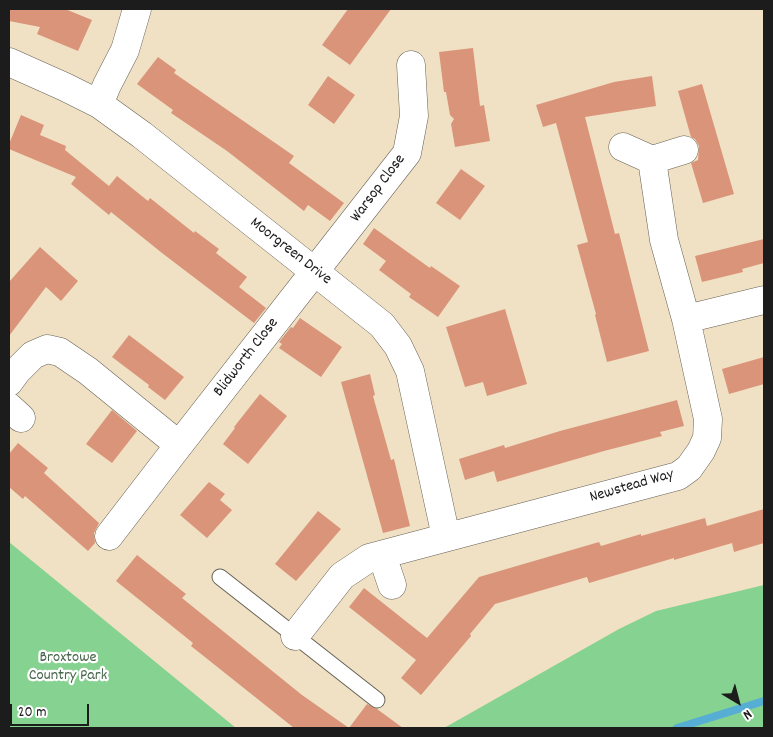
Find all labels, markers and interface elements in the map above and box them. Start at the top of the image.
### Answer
street label: Warsop Close [347,151,411,227]
street label: Moorgreen Drive [245,214,335,290]
street label: Blidworth Close [210,315,284,401]
street label: Newstead Way [588,466,676,508]
park label: Broxtowe Country Park [29,649,107,687]
north arrow [713,677,763,727]
scale bar [12,694,91,726]
text: 20 m [18,702,46,724]
text: N [738,704,756,724]

